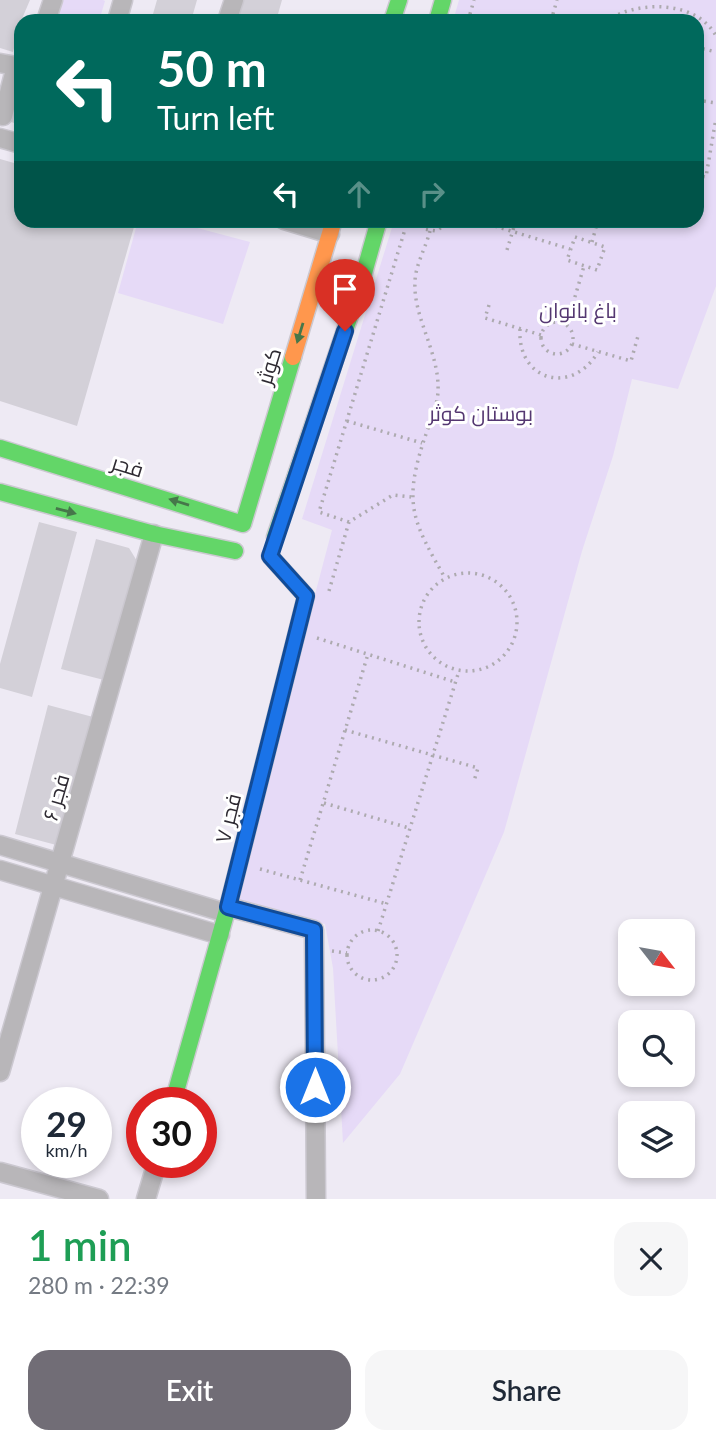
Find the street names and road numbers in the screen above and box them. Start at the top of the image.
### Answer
street label: کوثر [250,345,286,389]
street label: فجر [108,448,147,483]
street label: فجر ۶ [36,771,74,823]
street label: فجر ۷ [209,791,246,846]

